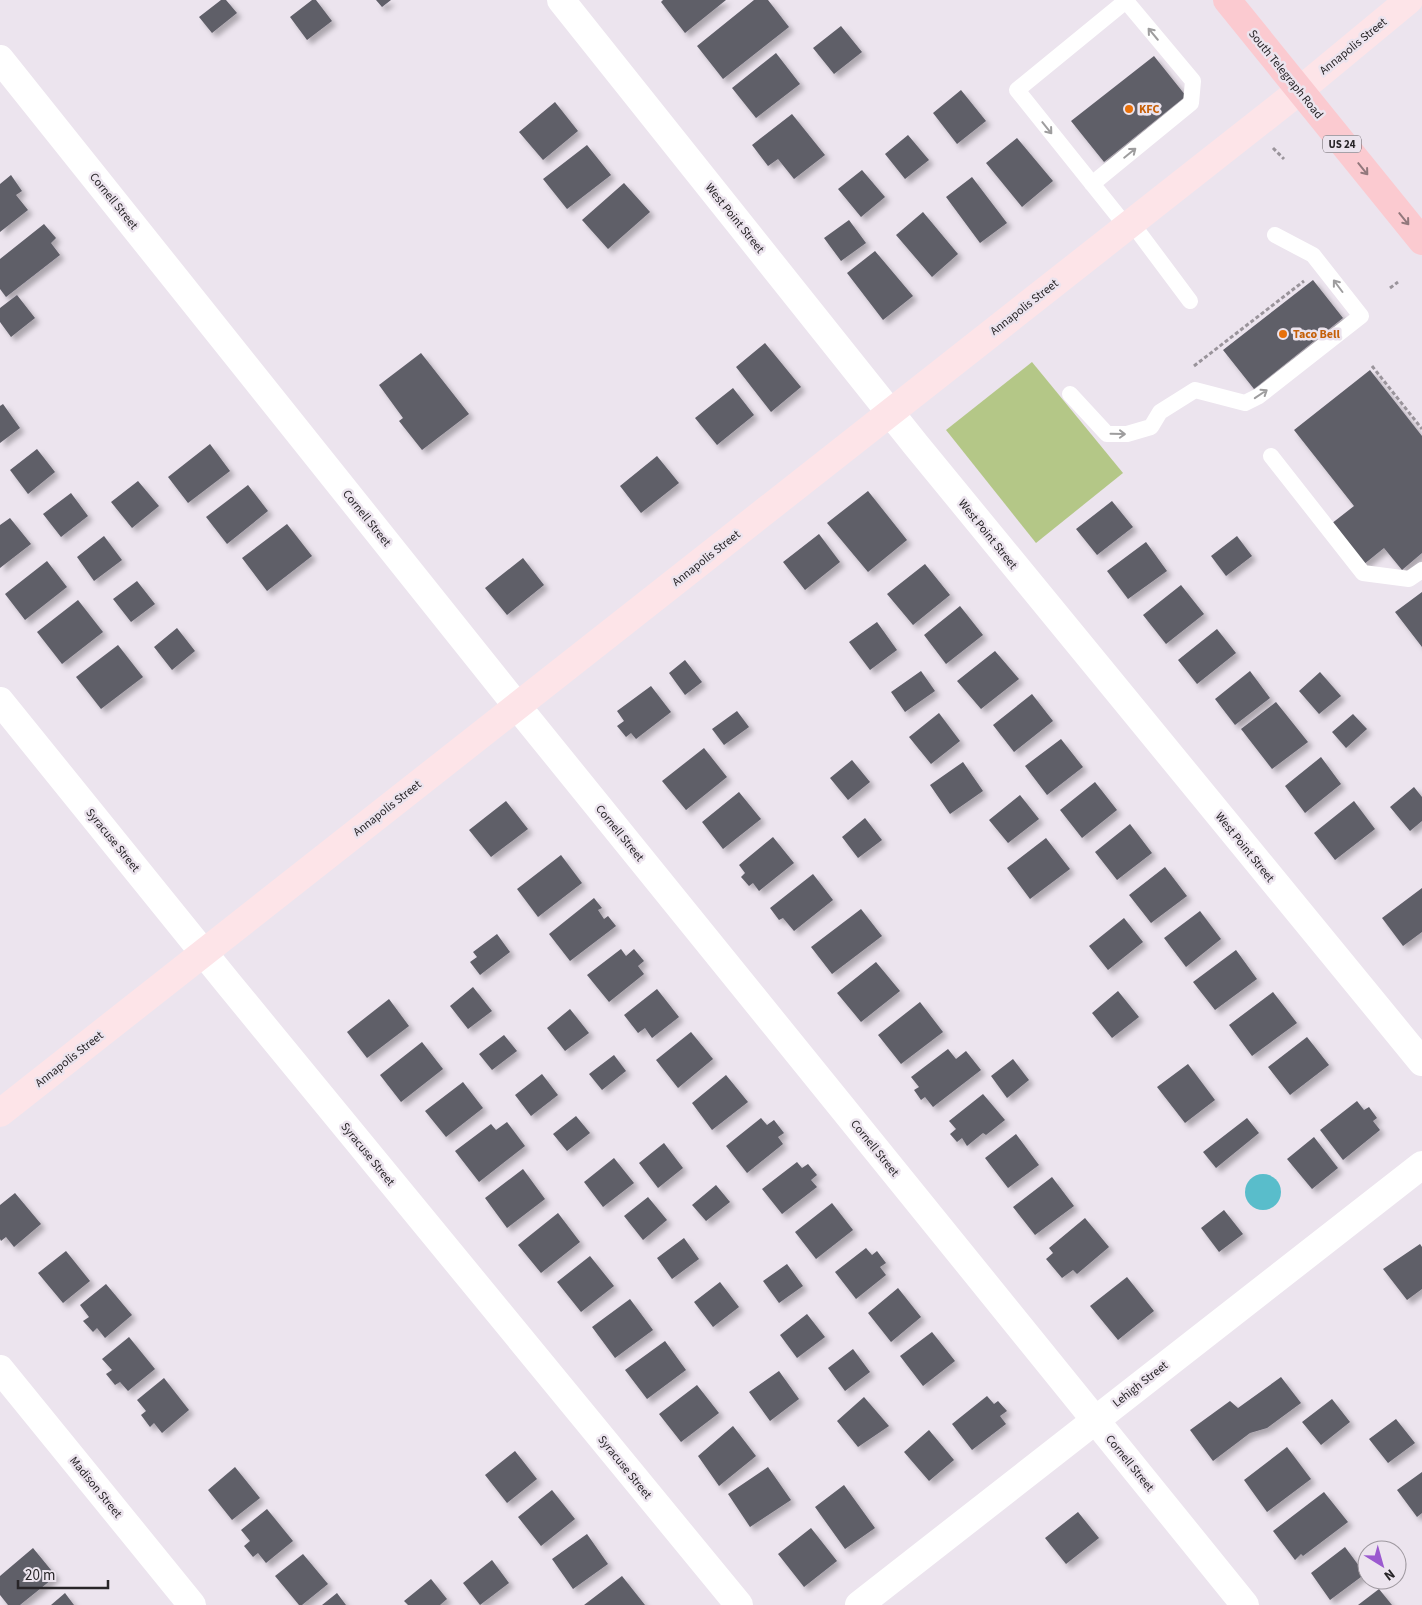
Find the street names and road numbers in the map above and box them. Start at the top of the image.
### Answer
street label: Annapolis Street [1316,14,1391,79]
street label: South Telegraph Road [1244,26,1327,122]
road number: US 24 [1323,136,1361,152]
street label: Cornell Street [85,169,142,233]
street label: West Point Street [701,180,768,257]
street label: Annapolis Street [987,275,1062,339]
street label: Cornell Street [338,486,395,550]
street label: West Point Street [954,496,1021,573]
street label: Annapolis Street [669,526,744,590]
street label: Annapolis Street [350,776,425,840]
street label: Cornell Street [591,801,648,865]
street label: Syracuse Street [82,805,144,876]
street label: West Point Street [1211,809,1278,886]
street label: Annapolis Street [32,1027,107,1091]
street label: Cornell Street [846,1116,903,1180]
street label: Syracuse Street [337,1119,399,1190]
street label: Lehigh Street [1109,1357,1172,1411]
street label: Cornell Street [1101,1431,1158,1495]
street label: Syracuse Street [594,1432,656,1503]
street label: Madison Street [65,1453,126,1522]

